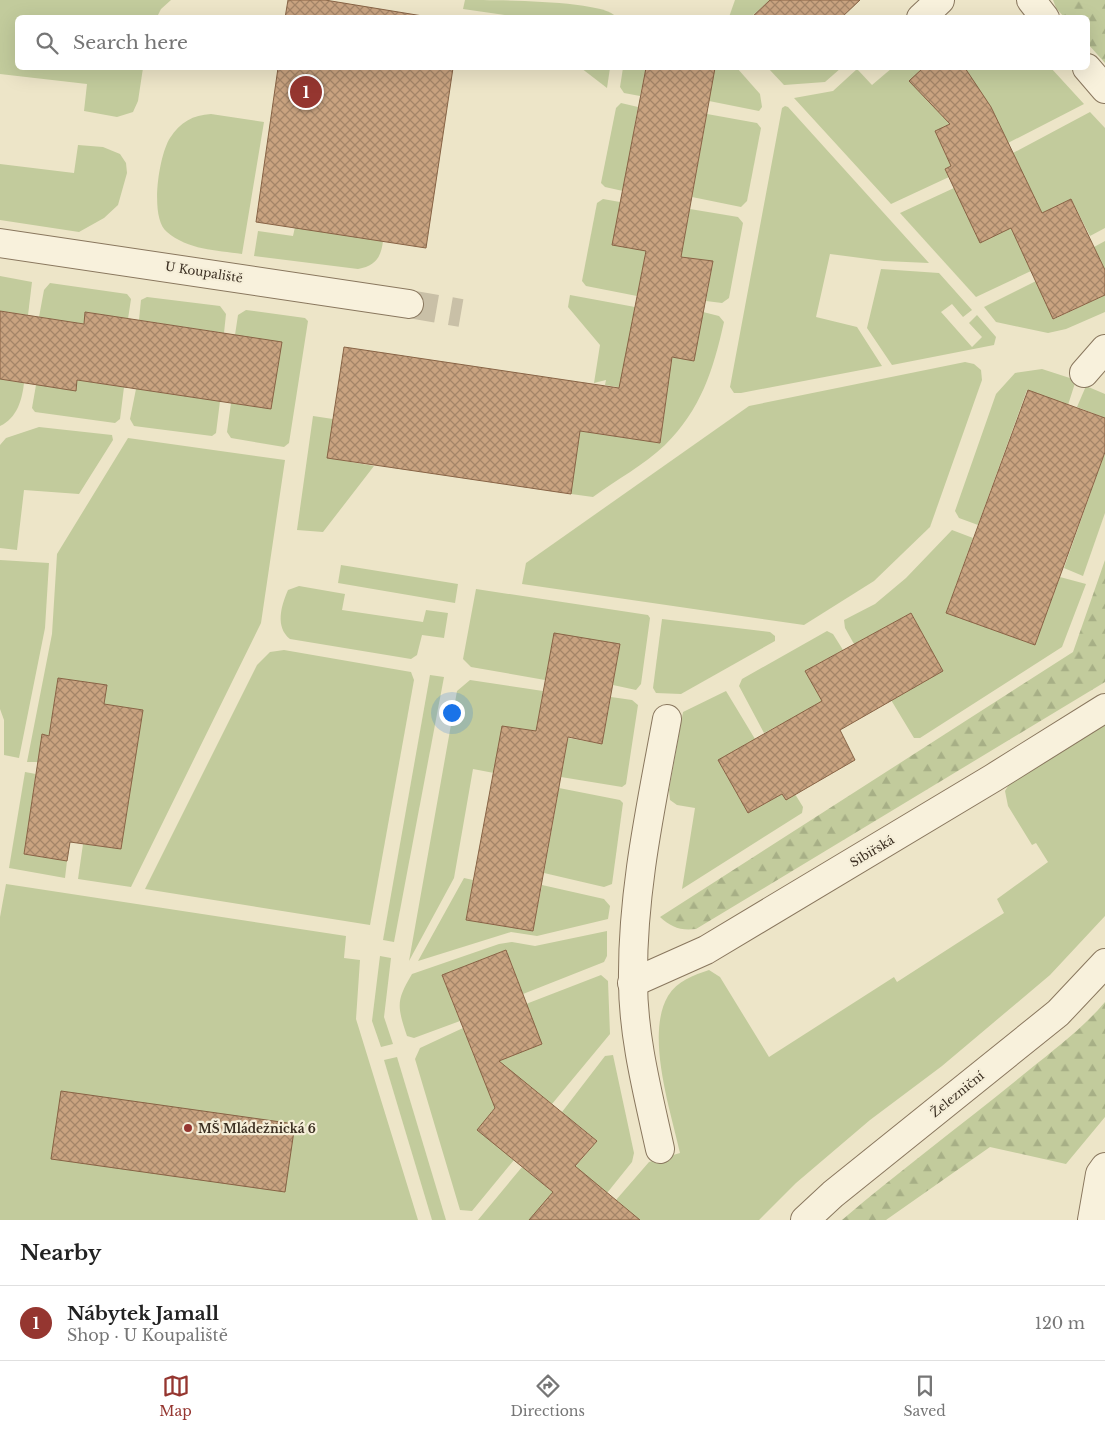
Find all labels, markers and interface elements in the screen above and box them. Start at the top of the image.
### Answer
search box [15,15,1090,70]
icon: search [33,29,61,57]
text: Search here [73,31,188,54]
pin: 1 [290,73,322,111]
street label: U Koupaliště [164,258,244,286]
your location [439,700,465,726]
street label: Sibiřská [847,832,897,870]
street label: Železniční [926,1066,988,1120]
place label: MŠ Mládežnická 6 [198,1120,316,1136]
marker: MŠ Mládežnická 6 [182,1122,194,1134]
text: Nearby [20,1240,101,1266]
text: Nábytek Jamall [67,1302,219,1325]
text: 1 [33,1313,39,1333]
text: 120 m [1035,1313,1085,1333]
text: Shop · U Koupaliště [67,1325,228,1345]
tab: Map [159,1372,192,1420]
tab: Directions [510,1372,585,1420]
tab: Saved [903,1372,946,1420]

